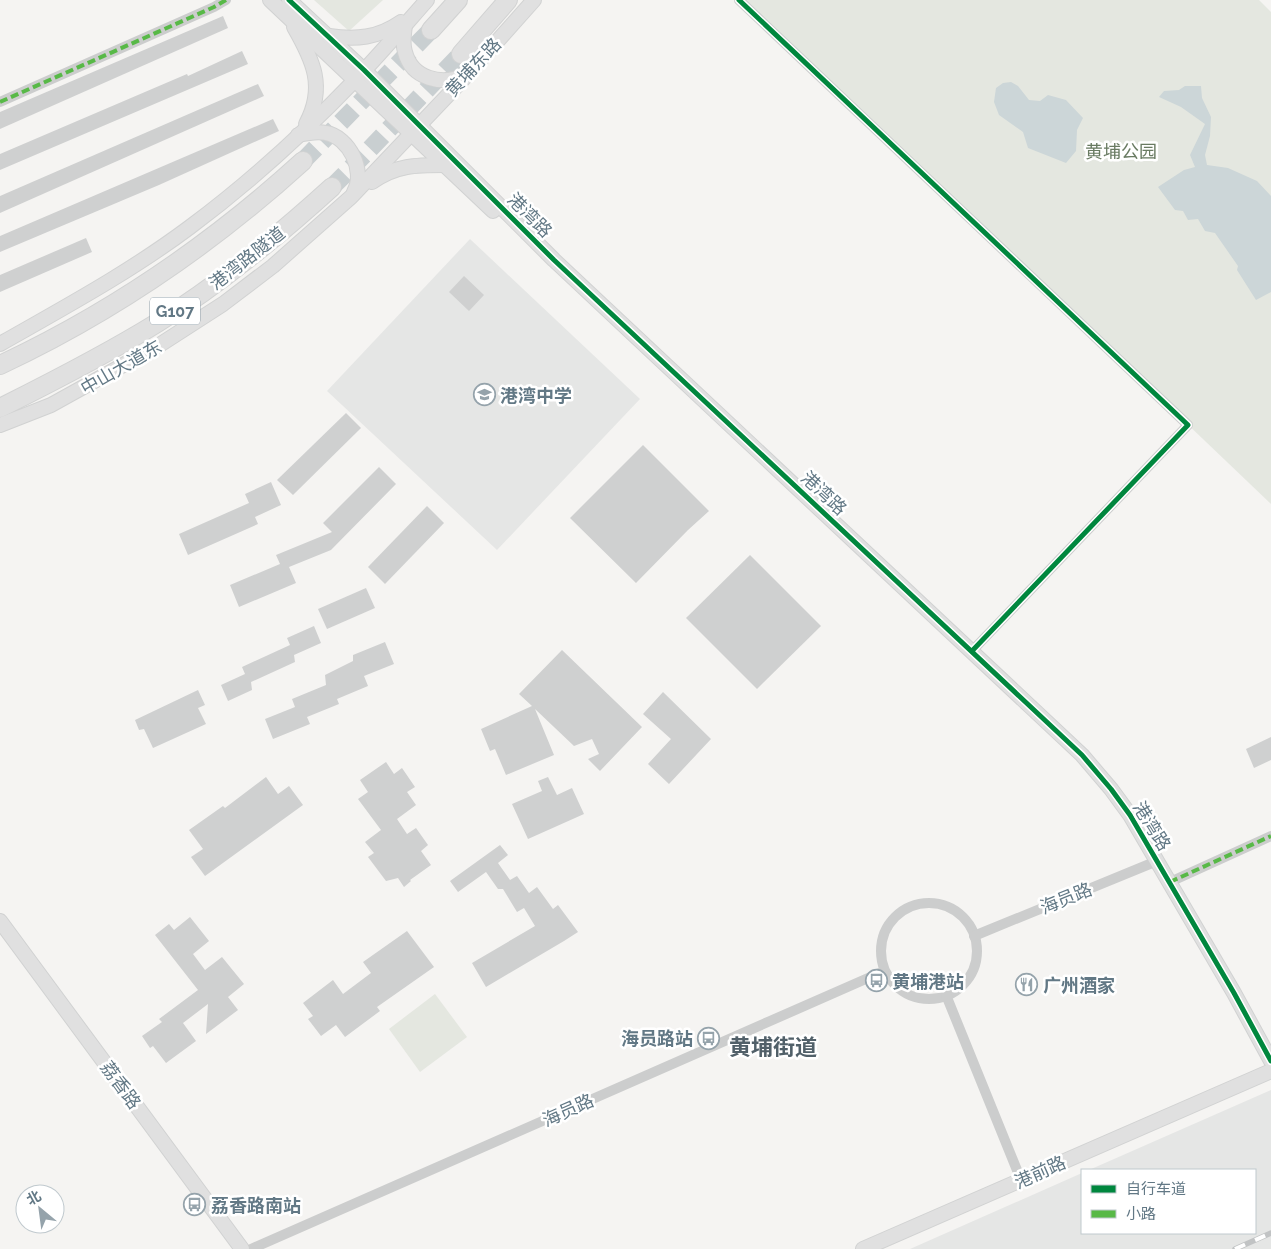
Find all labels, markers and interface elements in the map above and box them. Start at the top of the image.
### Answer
street label: 黄埔东路 [441,34,505,100]
park label: 黄埔公园 [1085,141,1157,162]
street label: 港湾路 [503,188,557,242]
street label: 港湾路隧道 [205,222,289,294]
road number: G107 [150,298,200,324]
street label: 中山大道东 [77,335,165,399]
school or university icon: 港湾中学 [472,383,496,407]
place label: 港湾中学 [500,385,572,406]
street label: 港湾路 [797,467,851,519]
street label: 港湾路 [1129,798,1175,854]
street label: 海员路 [1037,878,1095,918]
bus stop icon: 黄埔港站 [864,969,888,993]
place label: 黄埔港站 [892,971,964,992]
restaurant icon: 广州酒家 [1015,973,1039,997]
place label: 广州酒家 [1043,975,1115,996]
bus stop icon: 海员路站 [697,1026,721,1050]
place label: 海员路站 [621,1028,693,1049]
district label: 黄埔街道 [729,1034,817,1060]
street label: 荔香路 [97,1057,145,1113]
street label: 海员路 [539,1089,597,1131]
street label: 港前路 [1011,1151,1069,1193]
legend [1081,1169,1256,1234]
text: 自行车道 [1126,1180,1186,1198]
north arrow [15,1184,65,1234]
text: 北 [24,1187,44,1208]
bus stop icon: 荔香路南站 [183,1193,207,1217]
place label: 荔香路南站 [211,1195,301,1216]
text: 小路 [1126,1205,1156,1223]

